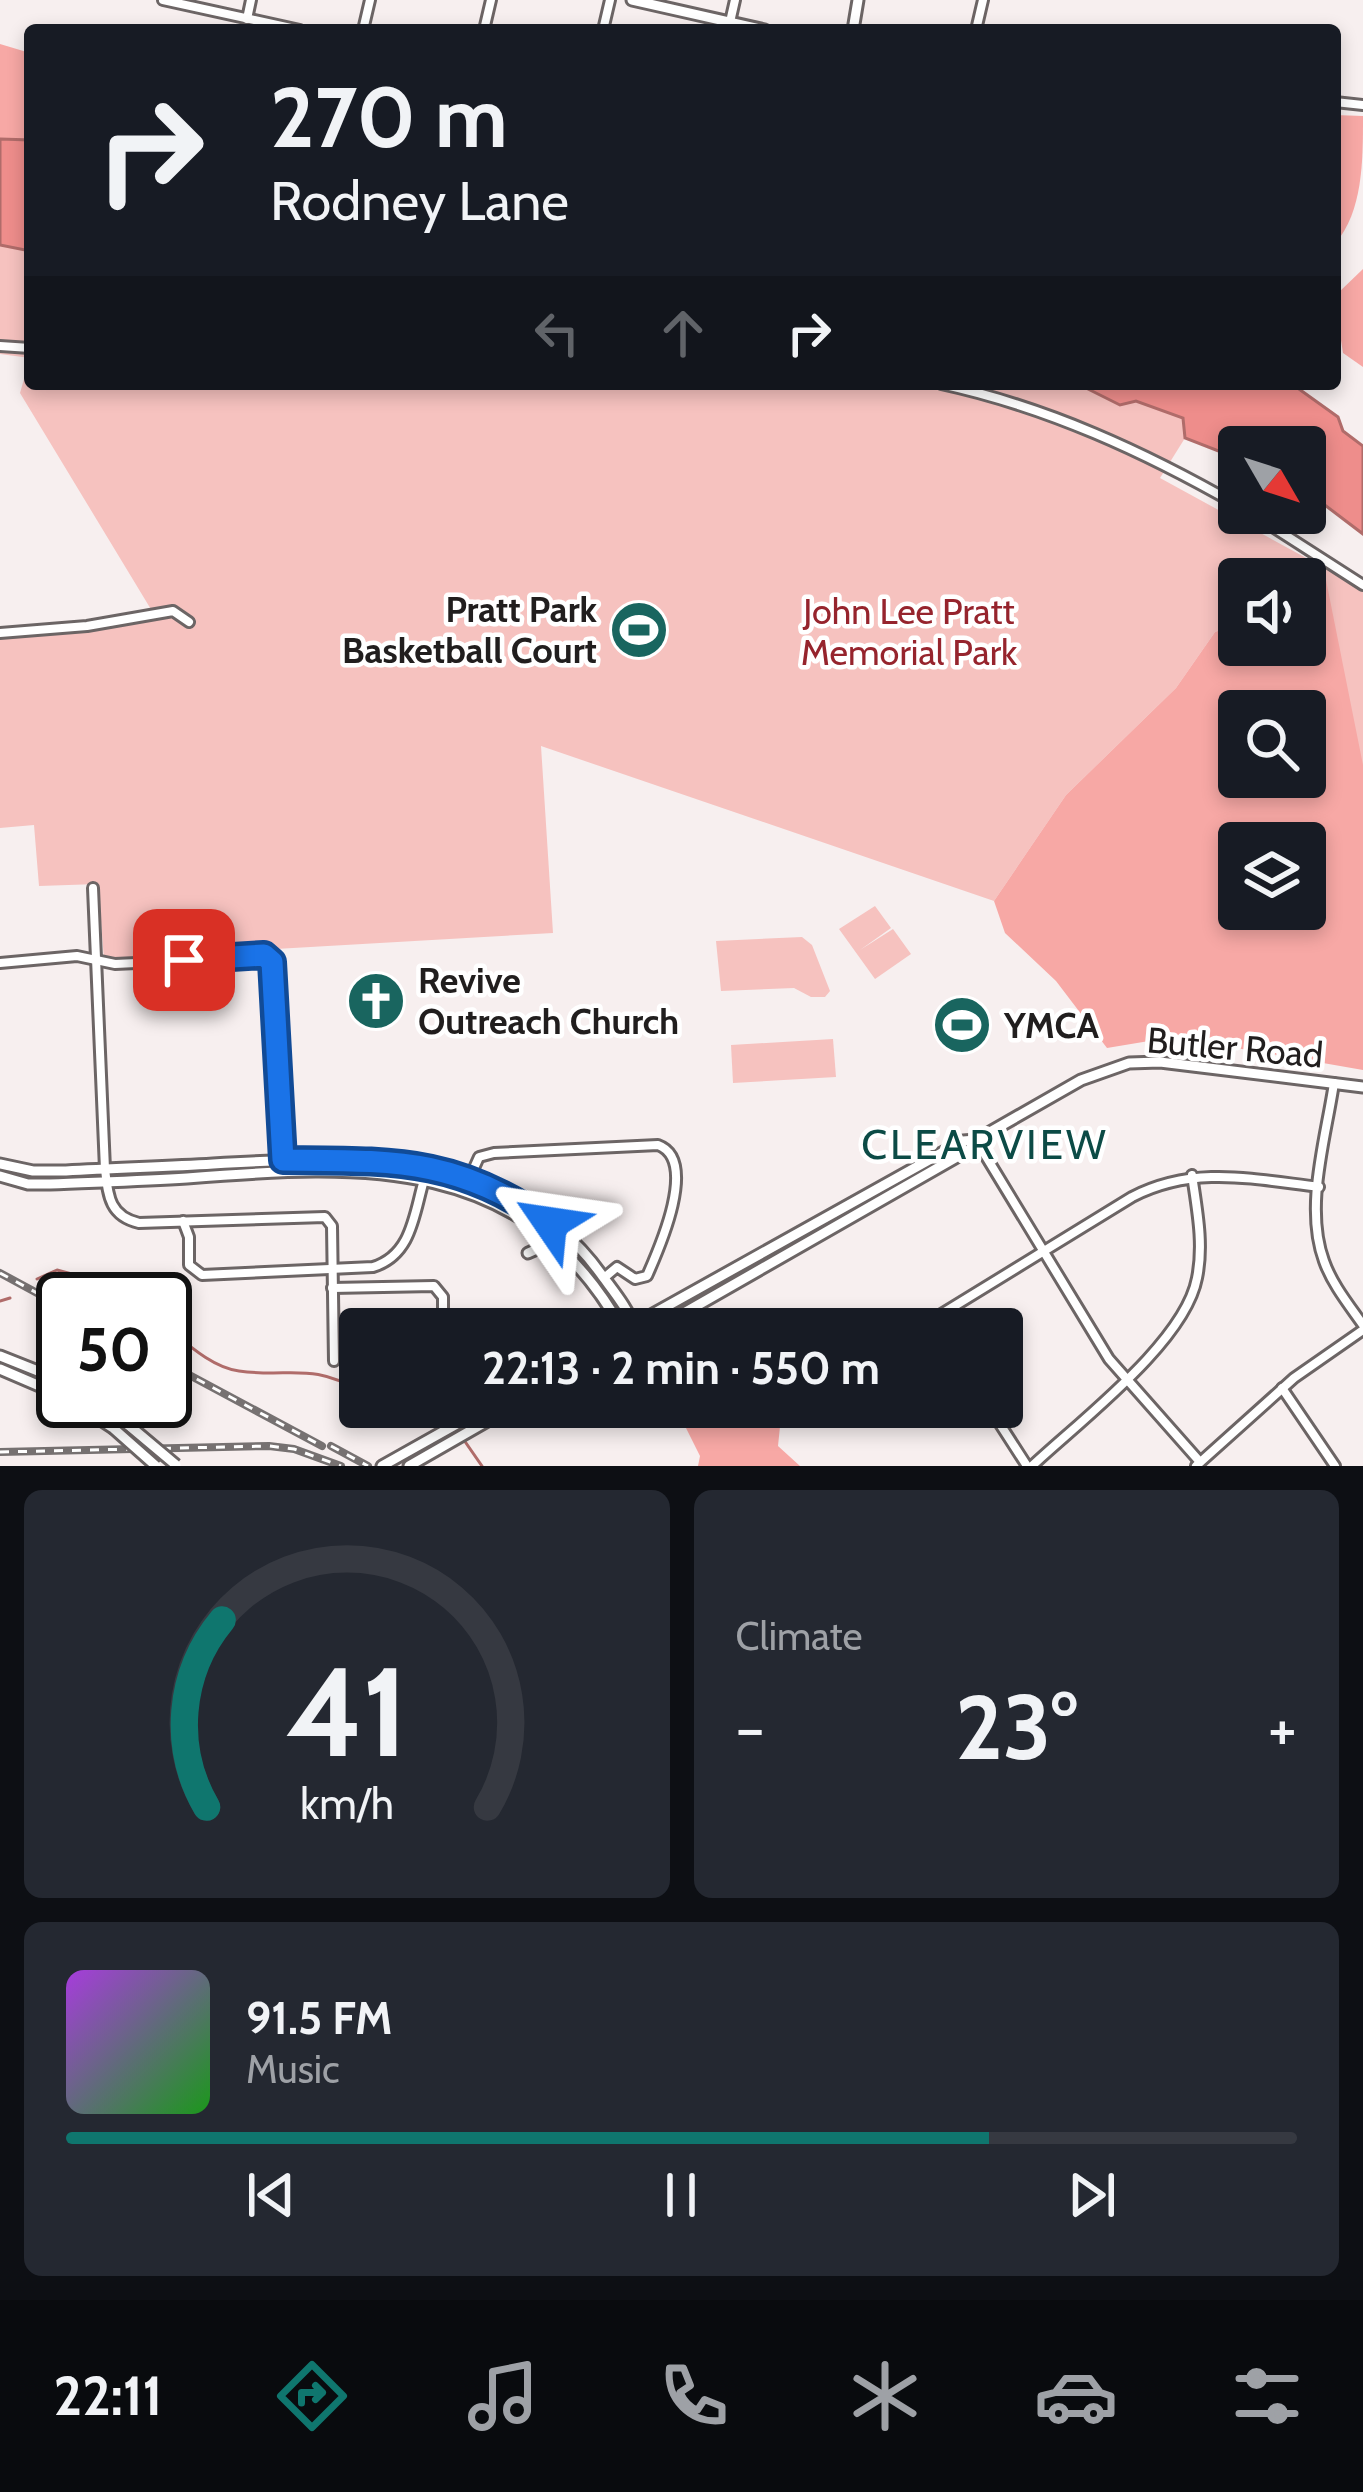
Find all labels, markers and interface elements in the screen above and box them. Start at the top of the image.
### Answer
text: 270 m [270,66,508,168]
icon: right [72,72,228,228]
text: Rodney Lane [270,168,569,234]
icon: left [524,300,590,366]
icon: ahead [650,300,716,366]
icon: right [776,300,842,366]
north arrow [1218,426,1326,534]
map controls [1218,426,1326,930]
button: sound [1218,558,1326,666]
place label: Pratt Park Basketball Court [342,587,598,672]
park label: John Lee Pratt Memorial Park [801,589,1018,674]
sports icon: Pratt Park Basketball Court [608,599,670,661]
button: search [1218,690,1326,798]
button: layers [1218,822,1326,930]
pin [133,909,235,1011]
icon: arrive [151,927,217,993]
place label: Revive Outreach Church [418,958,679,1043]
church icon: Revive Outreach Church [345,970,407,1032]
sports icon: YMCA [931,994,993,1056]
place label: YMCA [1003,1003,1100,1047]
street label: Butler Road [1145,1017,1325,1077]
district label: CLEARVIEW [861,1118,1109,1170]
position arrow [487,1160,613,1286]
speed limit sign: 50 [36,1272,192,1428]
text: 22:13 · 2 min · 550 m [482,1341,880,1395]
text: Climate [736,1612,862,1660]
text: 41 [285,1636,408,1787]
text: 23° [955,1672,1077,1782]
text: − [736,1687,765,1768]
text: + [1268,1687,1297,1768]
text: km/h [300,1778,394,1830]
text: 91.5 FM [246,1991,393,2045]
text: Music [246,2045,340,2093]
icon: previous [238,2162,304,2228]
icon: pause [648,2162,714,2228]
icon: next [1059,2162,1125,2228]
icon: directions [270,2354,354,2438]
icon: music [461,2354,545,2438]
icon: phone [652,2354,736,2438]
icon: climate [843,2354,927,2438]
icon: car [1034,2354,1118,2438]
icon: filters [1225,2354,1309,2438]
text: 22:11 [54,2363,163,2429]

